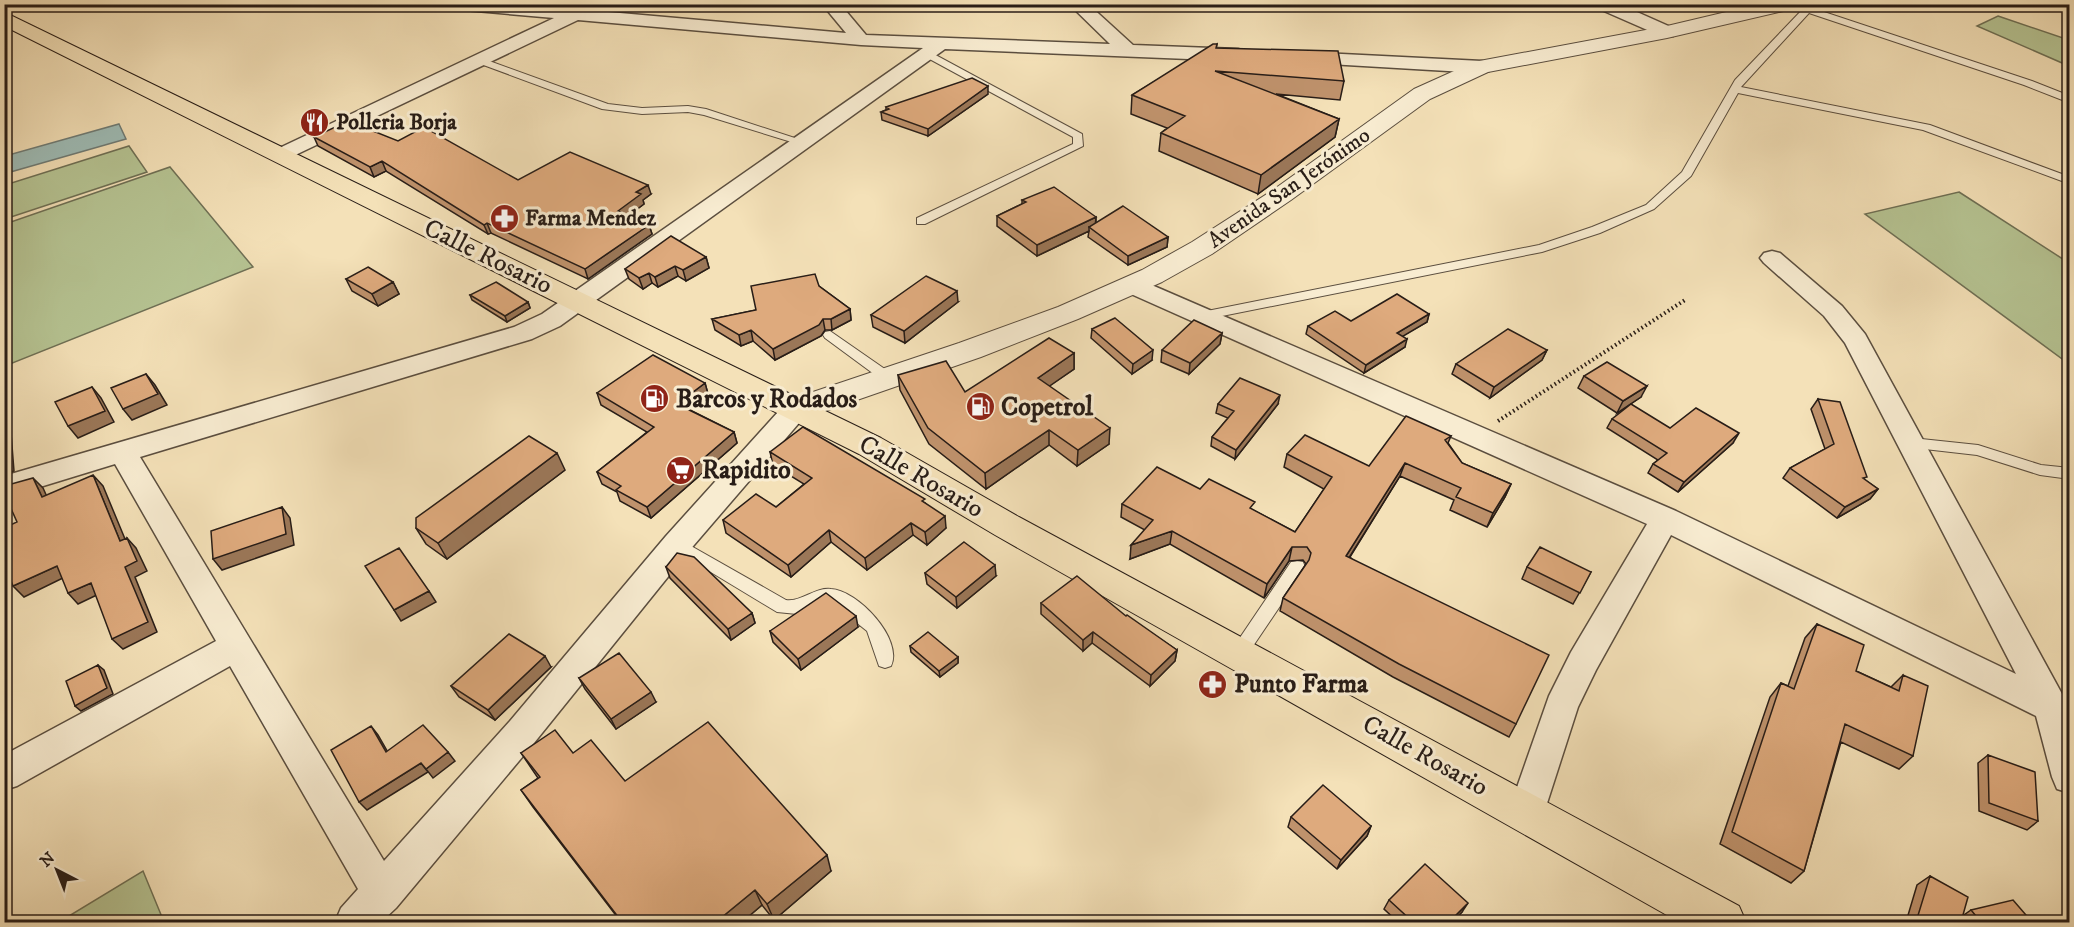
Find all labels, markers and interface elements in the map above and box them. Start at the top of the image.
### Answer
restaurant icon: Polleria Borja [299,106,331,138]
place label: Polleria Borja [336,109,457,137]
street label: Avenida San Jerónimo [1202,122,1376,254]
pharmacy icon: Farma Mendez [488,202,520,234]
place label: Farma Mendez [525,205,656,232]
street label: Calle Rosario [418,212,558,302]
fuel station icon: Barcos y Rodados [639,383,671,415]
place label: Barcos y Rodados [676,383,858,416]
fuel station icon: Copetrol [964,391,996,423]
place label: Copetrol [1001,391,1094,424]
street label: Calle Rosario [853,428,989,526]
supermarket icon: Rapidito [665,454,697,486]
place label: Rapidito [702,454,791,487]
pharmacy icon: Punto Farma [1197,668,1229,700]
place label: Punto Farma [1234,668,1369,701]
street label: Calle Rosario [1356,708,1494,804]
north arrow [27,840,87,900]
text: N [36,848,59,871]

